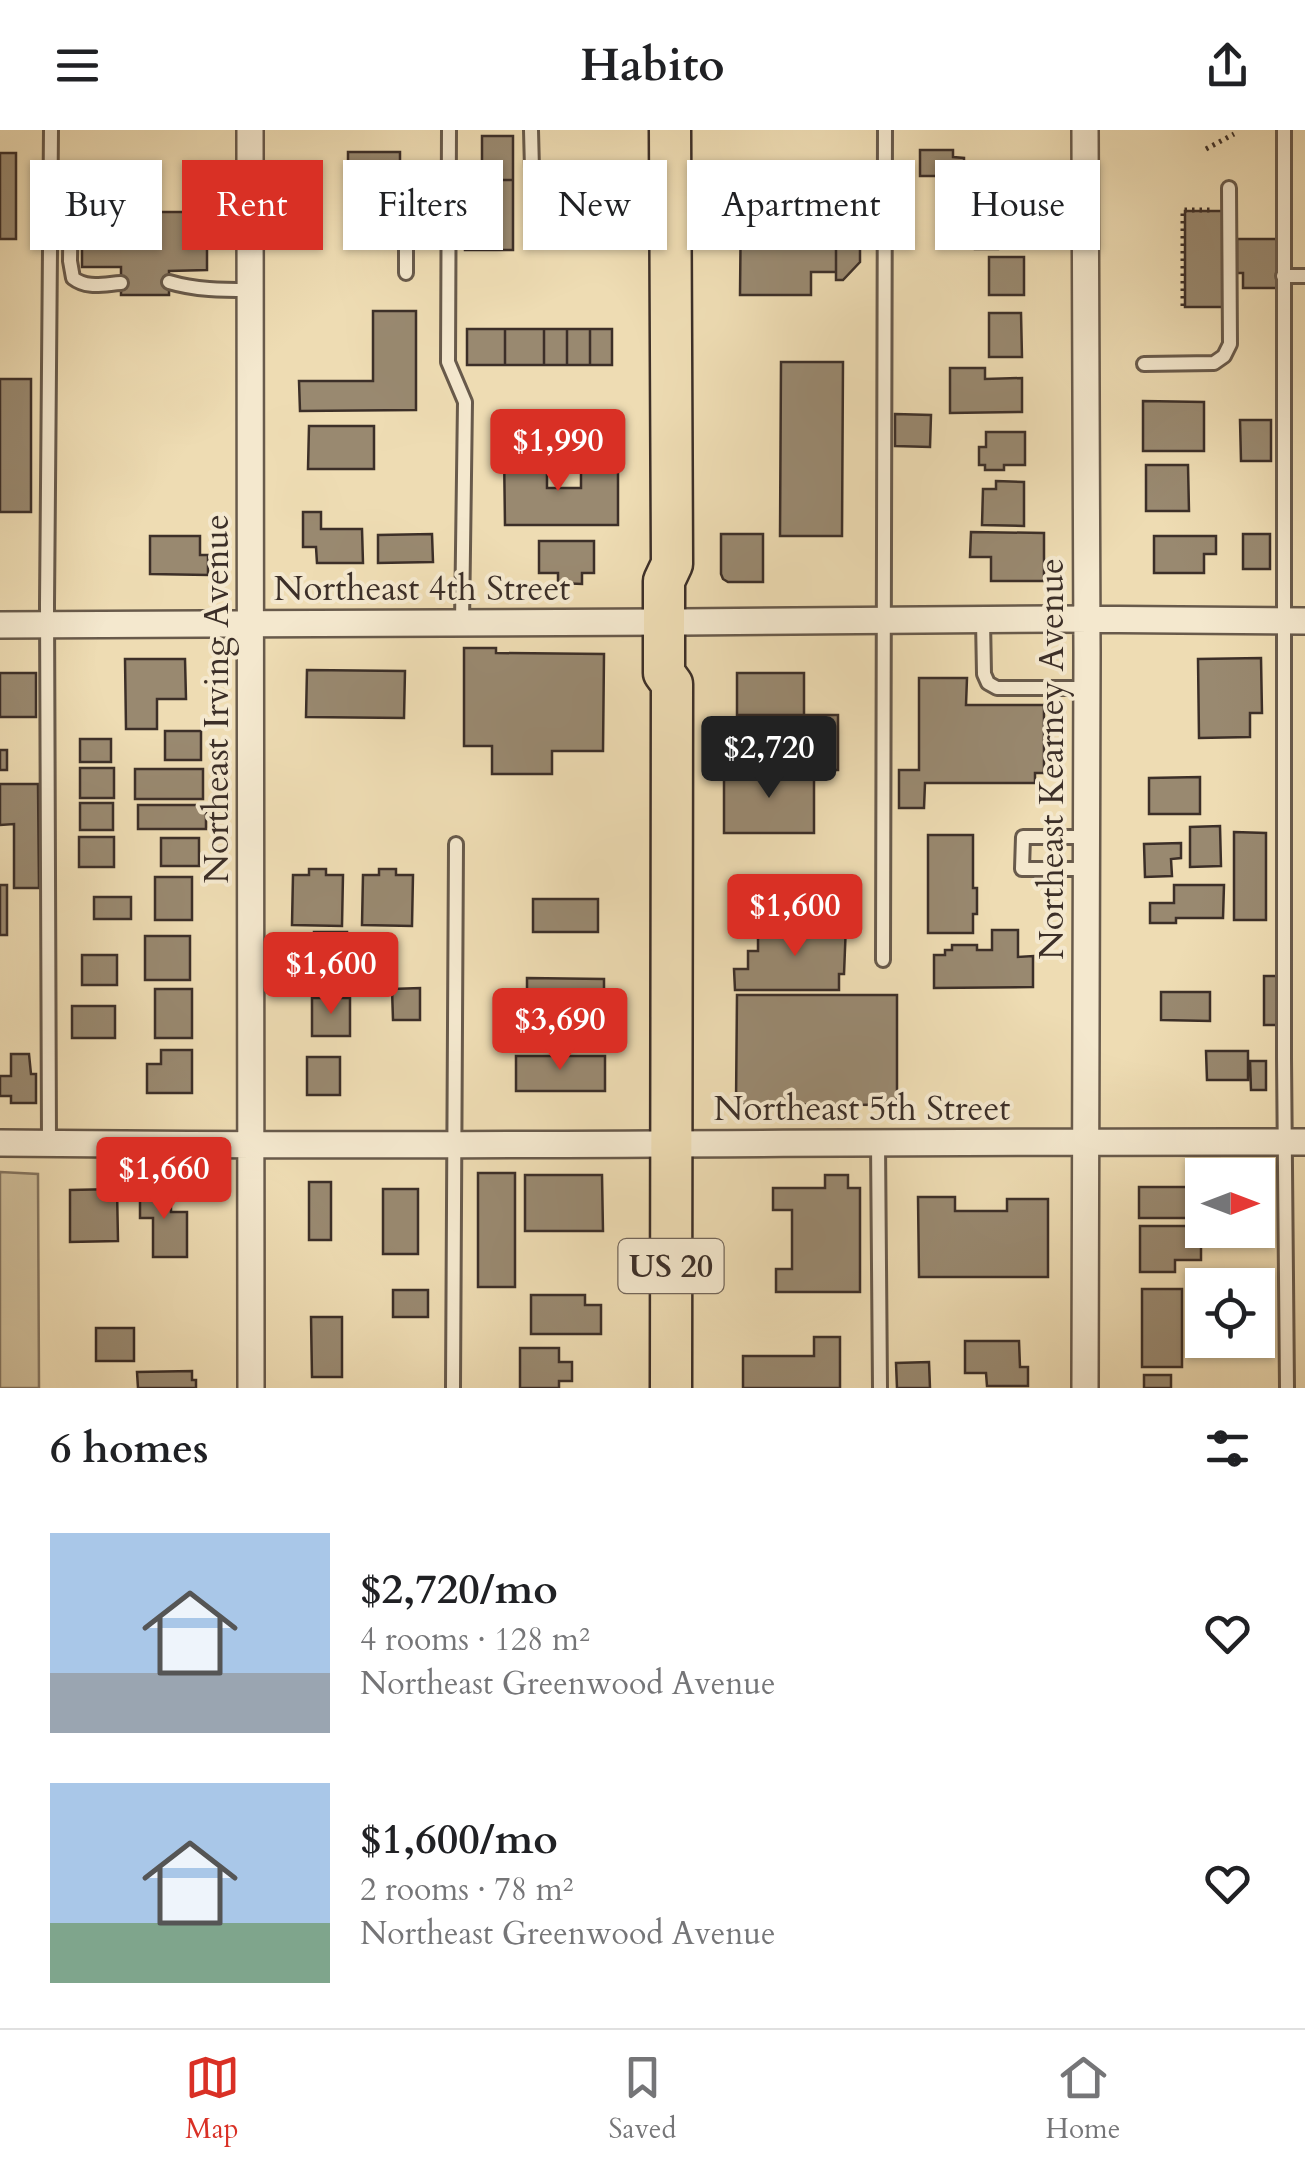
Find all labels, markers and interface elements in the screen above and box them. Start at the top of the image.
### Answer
text: Habito [580,35,725,96]
icon: menu [50,38,105,93]
icon: share [1200,38,1255,93]
chip: Buy [30,160,162,250]
chip: Rent [182,160,323,250]
chip: Filters [343,160,503,250]
chip: New [523,160,667,250]
chip: Apartment [687,160,915,250]
chip: House [935,160,1100,250]
pin: $1,990 [477,409,639,494]
text: $1,990 [512,419,604,463]
street label: Northeast Irving Avenue [193,514,241,884]
street label: Northeast Kearney Avenue [1028,558,1076,960]
street label: Northeast 4th Street [274,565,570,613]
pin: $2,720 [688,716,850,801]
text: $2,720 [723,726,815,770]
pin: $1,600 [714,874,876,959]
text: $1,600 [749,884,841,928]
pin: $1,600 [250,932,412,1017]
text: $1,600 [285,942,377,986]
pin: $3,690 [479,988,641,1073]
text: $3,690 [514,998,606,1042]
street label: Northeast 5th Street [714,1085,1010,1133]
pin: $1,660 [83,1137,245,1222]
text: $1,660 [118,1147,210,1191]
north arrow [1185,1158,1275,1248]
map controls [1185,1158,1275,1358]
road number: US 20 [618,1239,724,1293]
button: locate [1185,1268,1275,1358]
text: 6 homes [50,1420,208,1477]
icon: filters [1200,1421,1255,1476]
text: $2,720/mo [360,1561,558,1618]
icon: home [130,1573,250,1693]
icon: heart [1200,1606,1255,1661]
text: 4 rooms · 128 m² [360,1618,590,1662]
text: Northeast Greenwood Avenue [360,1662,776,1706]
text: $1,600/mo [360,1811,558,1868]
icon: home [130,1823,250,1943]
icon: heart [1200,1856,1255,1911]
text: 2 rooms · 78 m² [360,1868,573,1912]
text: Northeast Greenwood Avenue [360,1912,776,1956]
tab: Map [185,2050,240,2148]
tab: Saved [609,2050,676,2148]
tab: Home [1046,2050,1120,2148]

